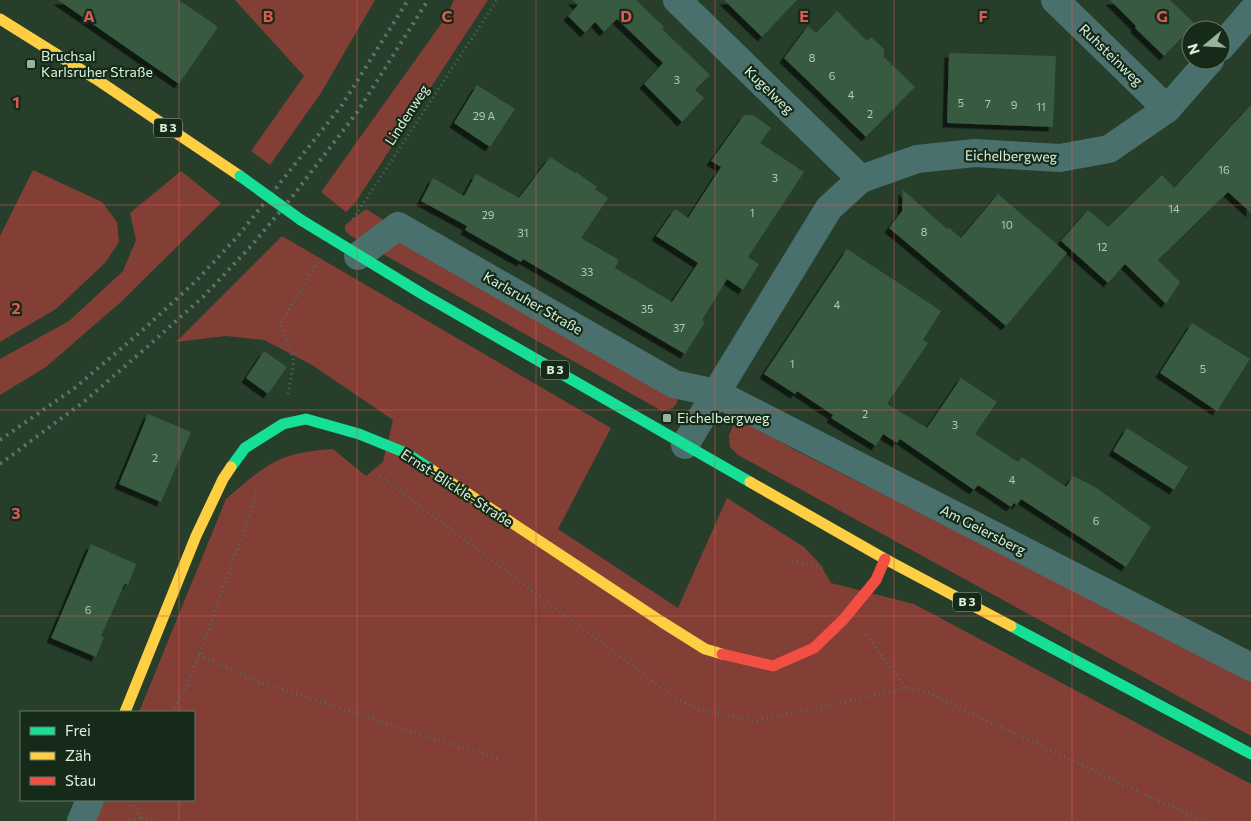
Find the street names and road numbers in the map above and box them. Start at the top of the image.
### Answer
street label: Ruhsteinweg [1076,20,1147,89]
street label: Kugelweg [741,62,798,117]
street label: Lindenweg [381,81,433,148]
road number: B 3 [154,119,182,138]
street label: Eichelbergweg [965,146,1058,165]
street label: Karlsruher Straße [481,267,586,338]
road number: B 3 [541,360,569,380]
street label: Ernst-Blickle-Straße [398,445,516,530]
street label: Am Geiersberg [938,501,1029,559]
road number: B 3 [953,592,981,612]

